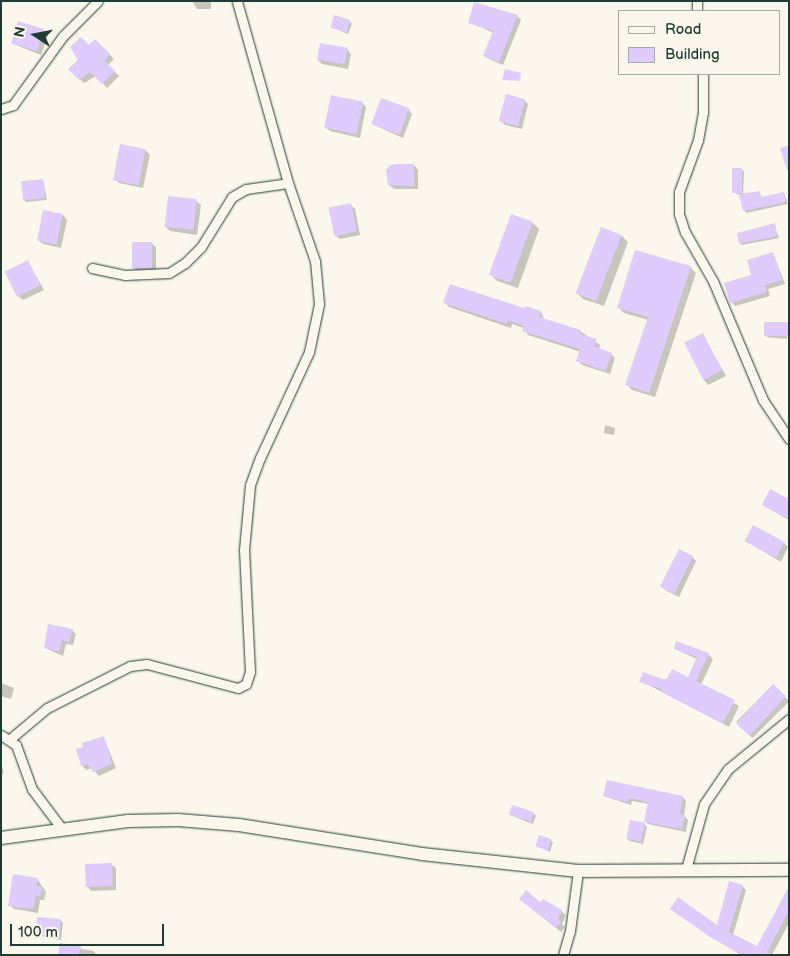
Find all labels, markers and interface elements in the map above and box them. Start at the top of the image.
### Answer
north arrow [10,10,60,60]
legend [618,10,780,75]
text: Road [665,20,701,39]
text: N [10,25,29,39]
text: Building [665,45,720,64]
scale bar [12,914,166,946]
text: 100 m [18,923,58,942]

